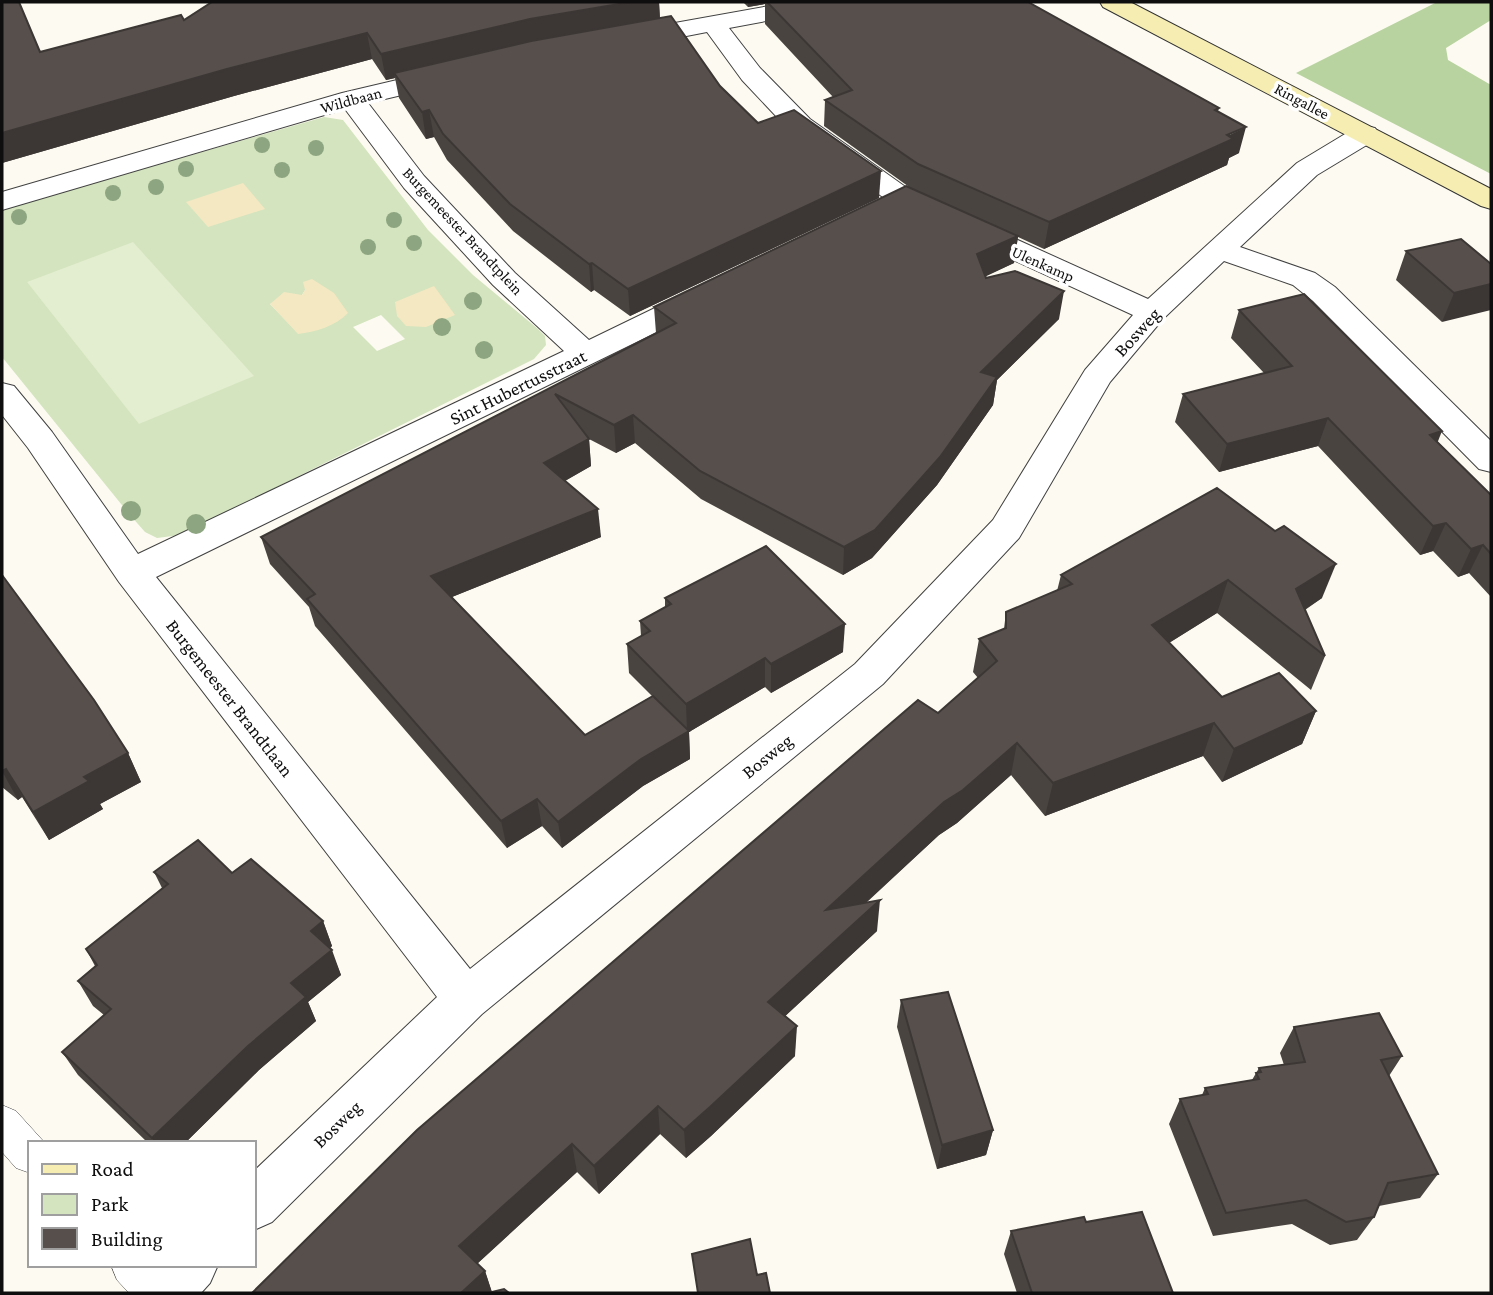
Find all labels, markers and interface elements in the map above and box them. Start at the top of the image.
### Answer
street label: Ringallee [1271,80,1332,123]
street label: Wildbaan [318,84,384,116]
street label: Burgemeester Brandtplein [399,164,527,299]
street label: Ulenkamp [1009,243,1077,286]
street label: Bosweg [1110,303,1164,361]
street label: Sint Hubertusstraat [446,345,590,429]
street label: Burgemeester Brandtlaan [162,615,298,781]
street label: Bosweg [738,729,796,783]
street label: Bosweg [309,1096,365,1152]
legend [28,1141,256,1267]
text: Road [91,1157,134,1181]
text: Park [91,1192,128,1216]
text: Building [91,1227,163,1251]

